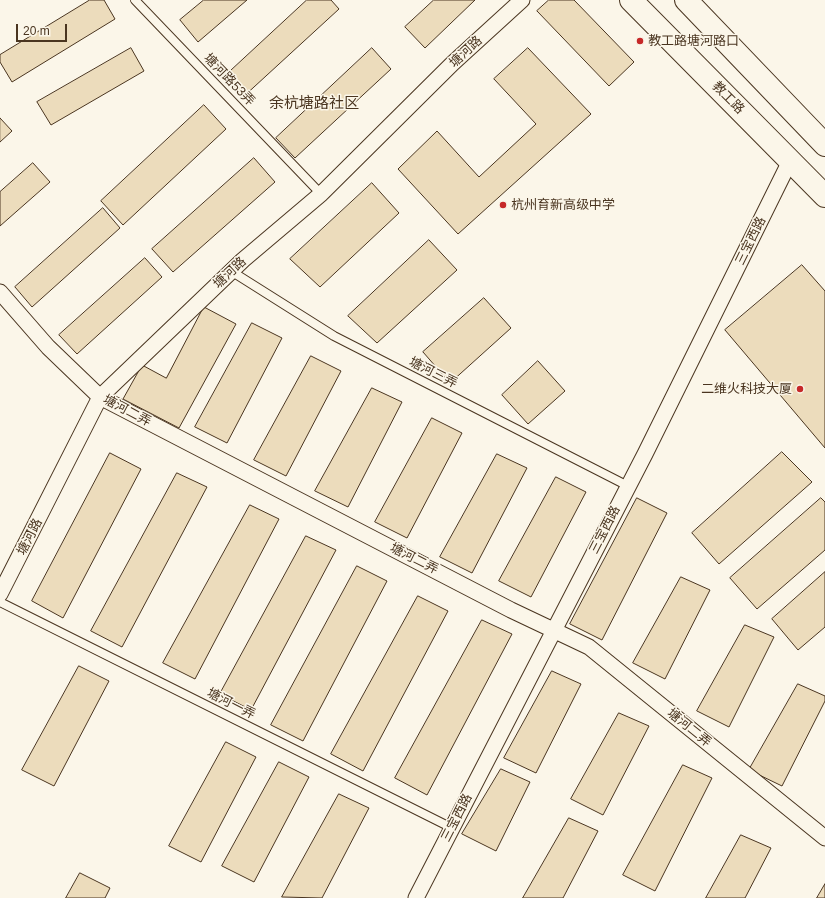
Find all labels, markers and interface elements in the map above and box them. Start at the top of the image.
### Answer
scale bar [18,16,69,42]
text: 20 m [23,24,50,38]
street label: 塘河路 [446,33,486,71]
place label: 教工路塘河路口 [648,33,739,49]
marker: 教工路塘河路口 [635,36,645,46]
street label: 塘河路53弄 [200,51,258,109]
street label: 教工路 [709,79,747,117]
district label: 余杭塘路社区 [269,95,359,113]
place label: 杭州育新高级中学 [511,197,615,213]
marker: 杭州育新高级中学 [498,200,508,210]
street label: 三宝西路 [733,214,769,268]
street label: 塘河路 [210,254,250,292]
street label: 塘河三弄 [406,354,460,392]
place label: 二维火科技大厦 [701,381,792,397]
marker: 二维火科技大厦 [795,384,805,394]
street label: 塘河二弄 [100,392,154,430]
street label: 三宝西路 [586,503,624,557]
street label: 塘河路 [14,516,46,558]
street label: 塘河二弄 [387,540,441,578]
street label: 塘河一弄 [204,685,258,723]
street label: 塘河二弄 [664,706,714,750]
street label: 三宝西路 [438,791,476,845]

